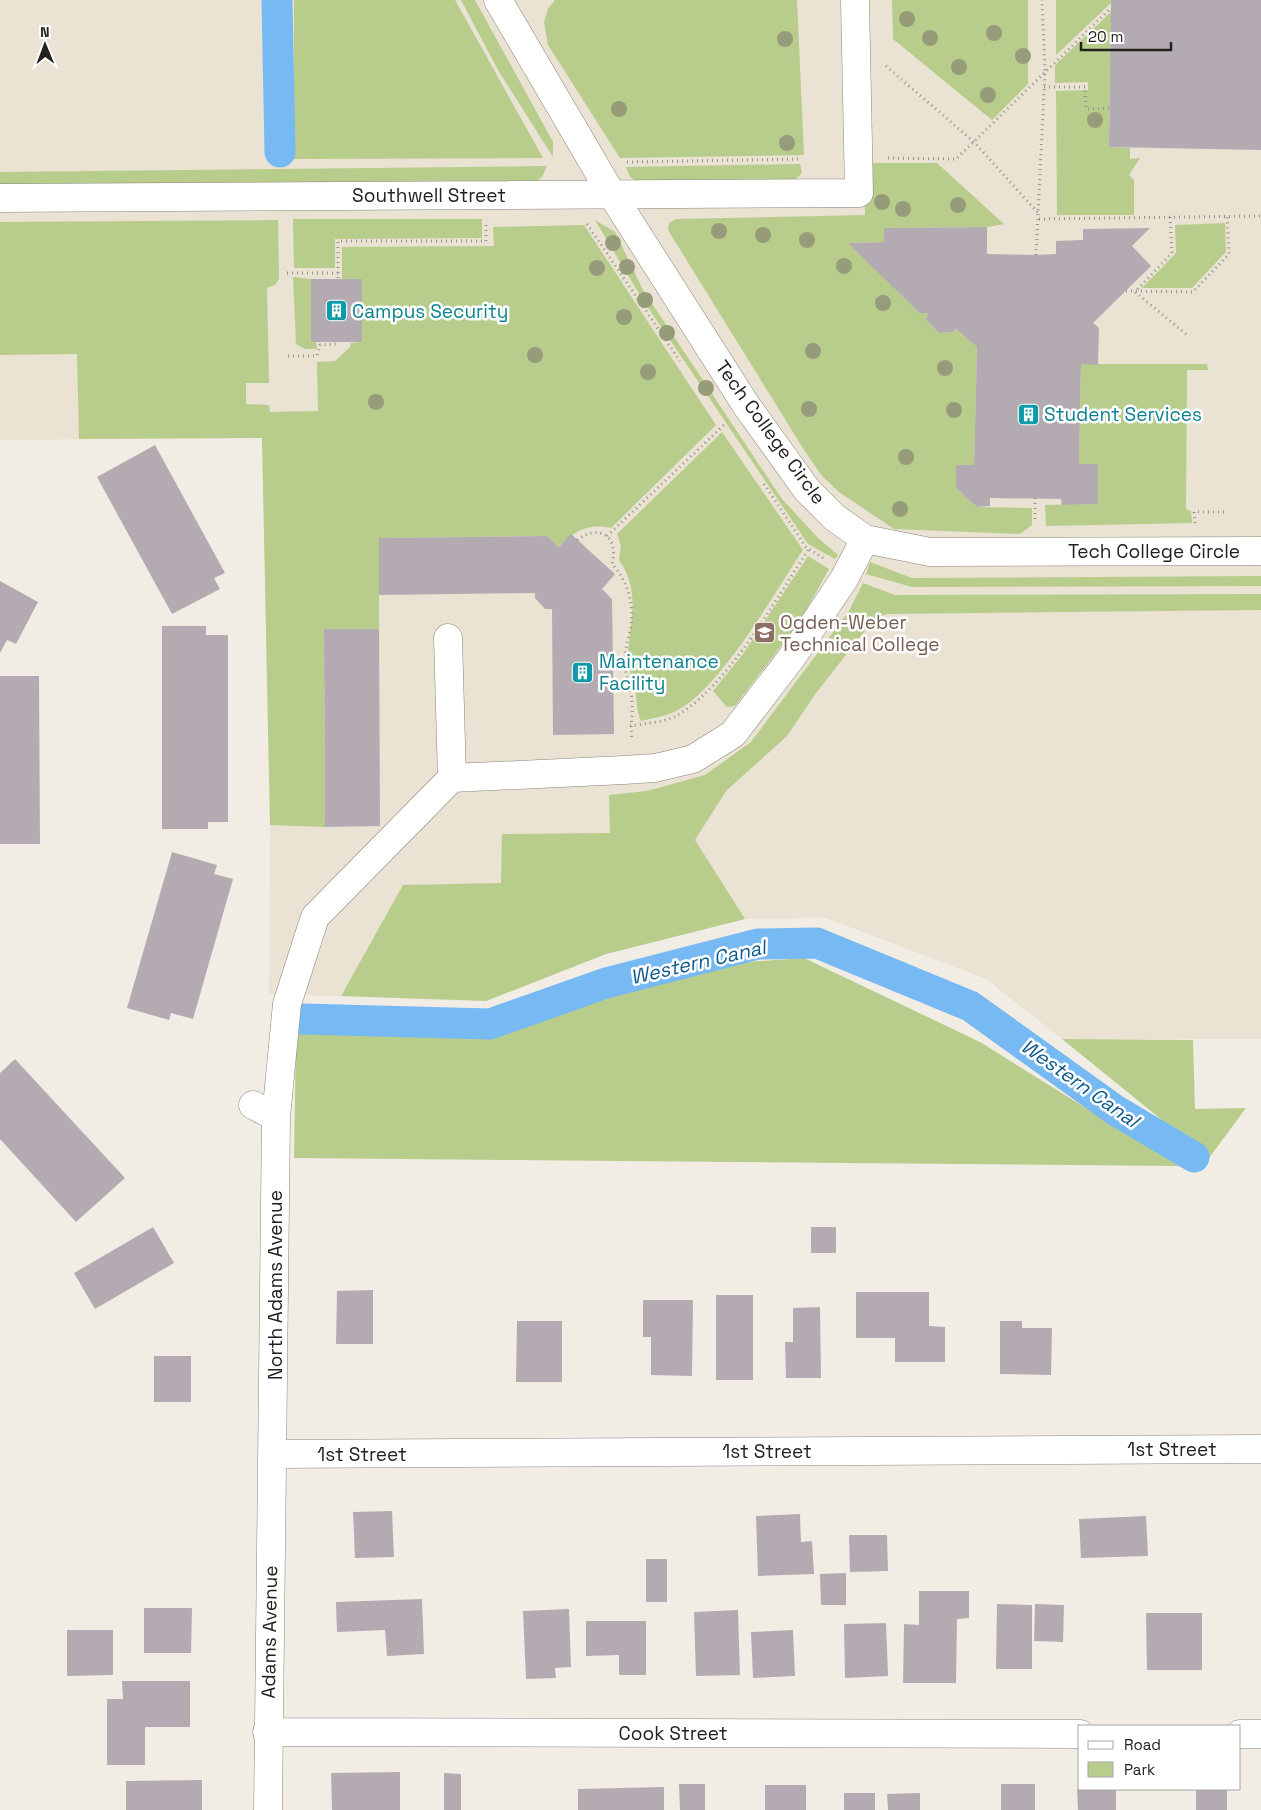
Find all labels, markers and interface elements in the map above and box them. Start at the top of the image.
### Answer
north arrow [20,20,70,70]
scale bar [1081,20,1171,52]
text: N [40,23,50,41]
text: 20 m [1088,27,1123,46]
street label: Southwell Street [352,183,506,208]
building icon: Campus Security [324,299,348,323]
place label: Campus Security [352,299,508,324]
street label: Tech College Circle [710,355,831,509]
building icon: Student Services [1016,402,1040,426]
place label: Student Services [1044,402,1202,427]
street label: Tech College Circle [1068,539,1240,564]
place label: Ogden-Weber Technical College [780,610,940,657]
school or university icon: Ogden-Weber Technical College [752,621,776,645]
place label: Maintenance Facility [599,649,719,696]
building icon: Maintenance Facility [571,660,595,684]
water label: Western Canal [628,933,770,990]
water label: Western Canal [1016,1033,1146,1134]
street label: North Adams Avenue [263,1190,288,1380]
street label: 1st Street [1127,1437,1217,1462]
street label: 1st Street [722,1439,812,1464]
street label: 1st Street [317,1442,407,1467]
street label: Adams Avenue [256,1565,283,1699]
street label: Cook Street [619,1721,727,1746]
legend [1078,1725,1241,1790]
text: Road [1124,1735,1161,1754]
text: Park [1124,1760,1155,1779]

